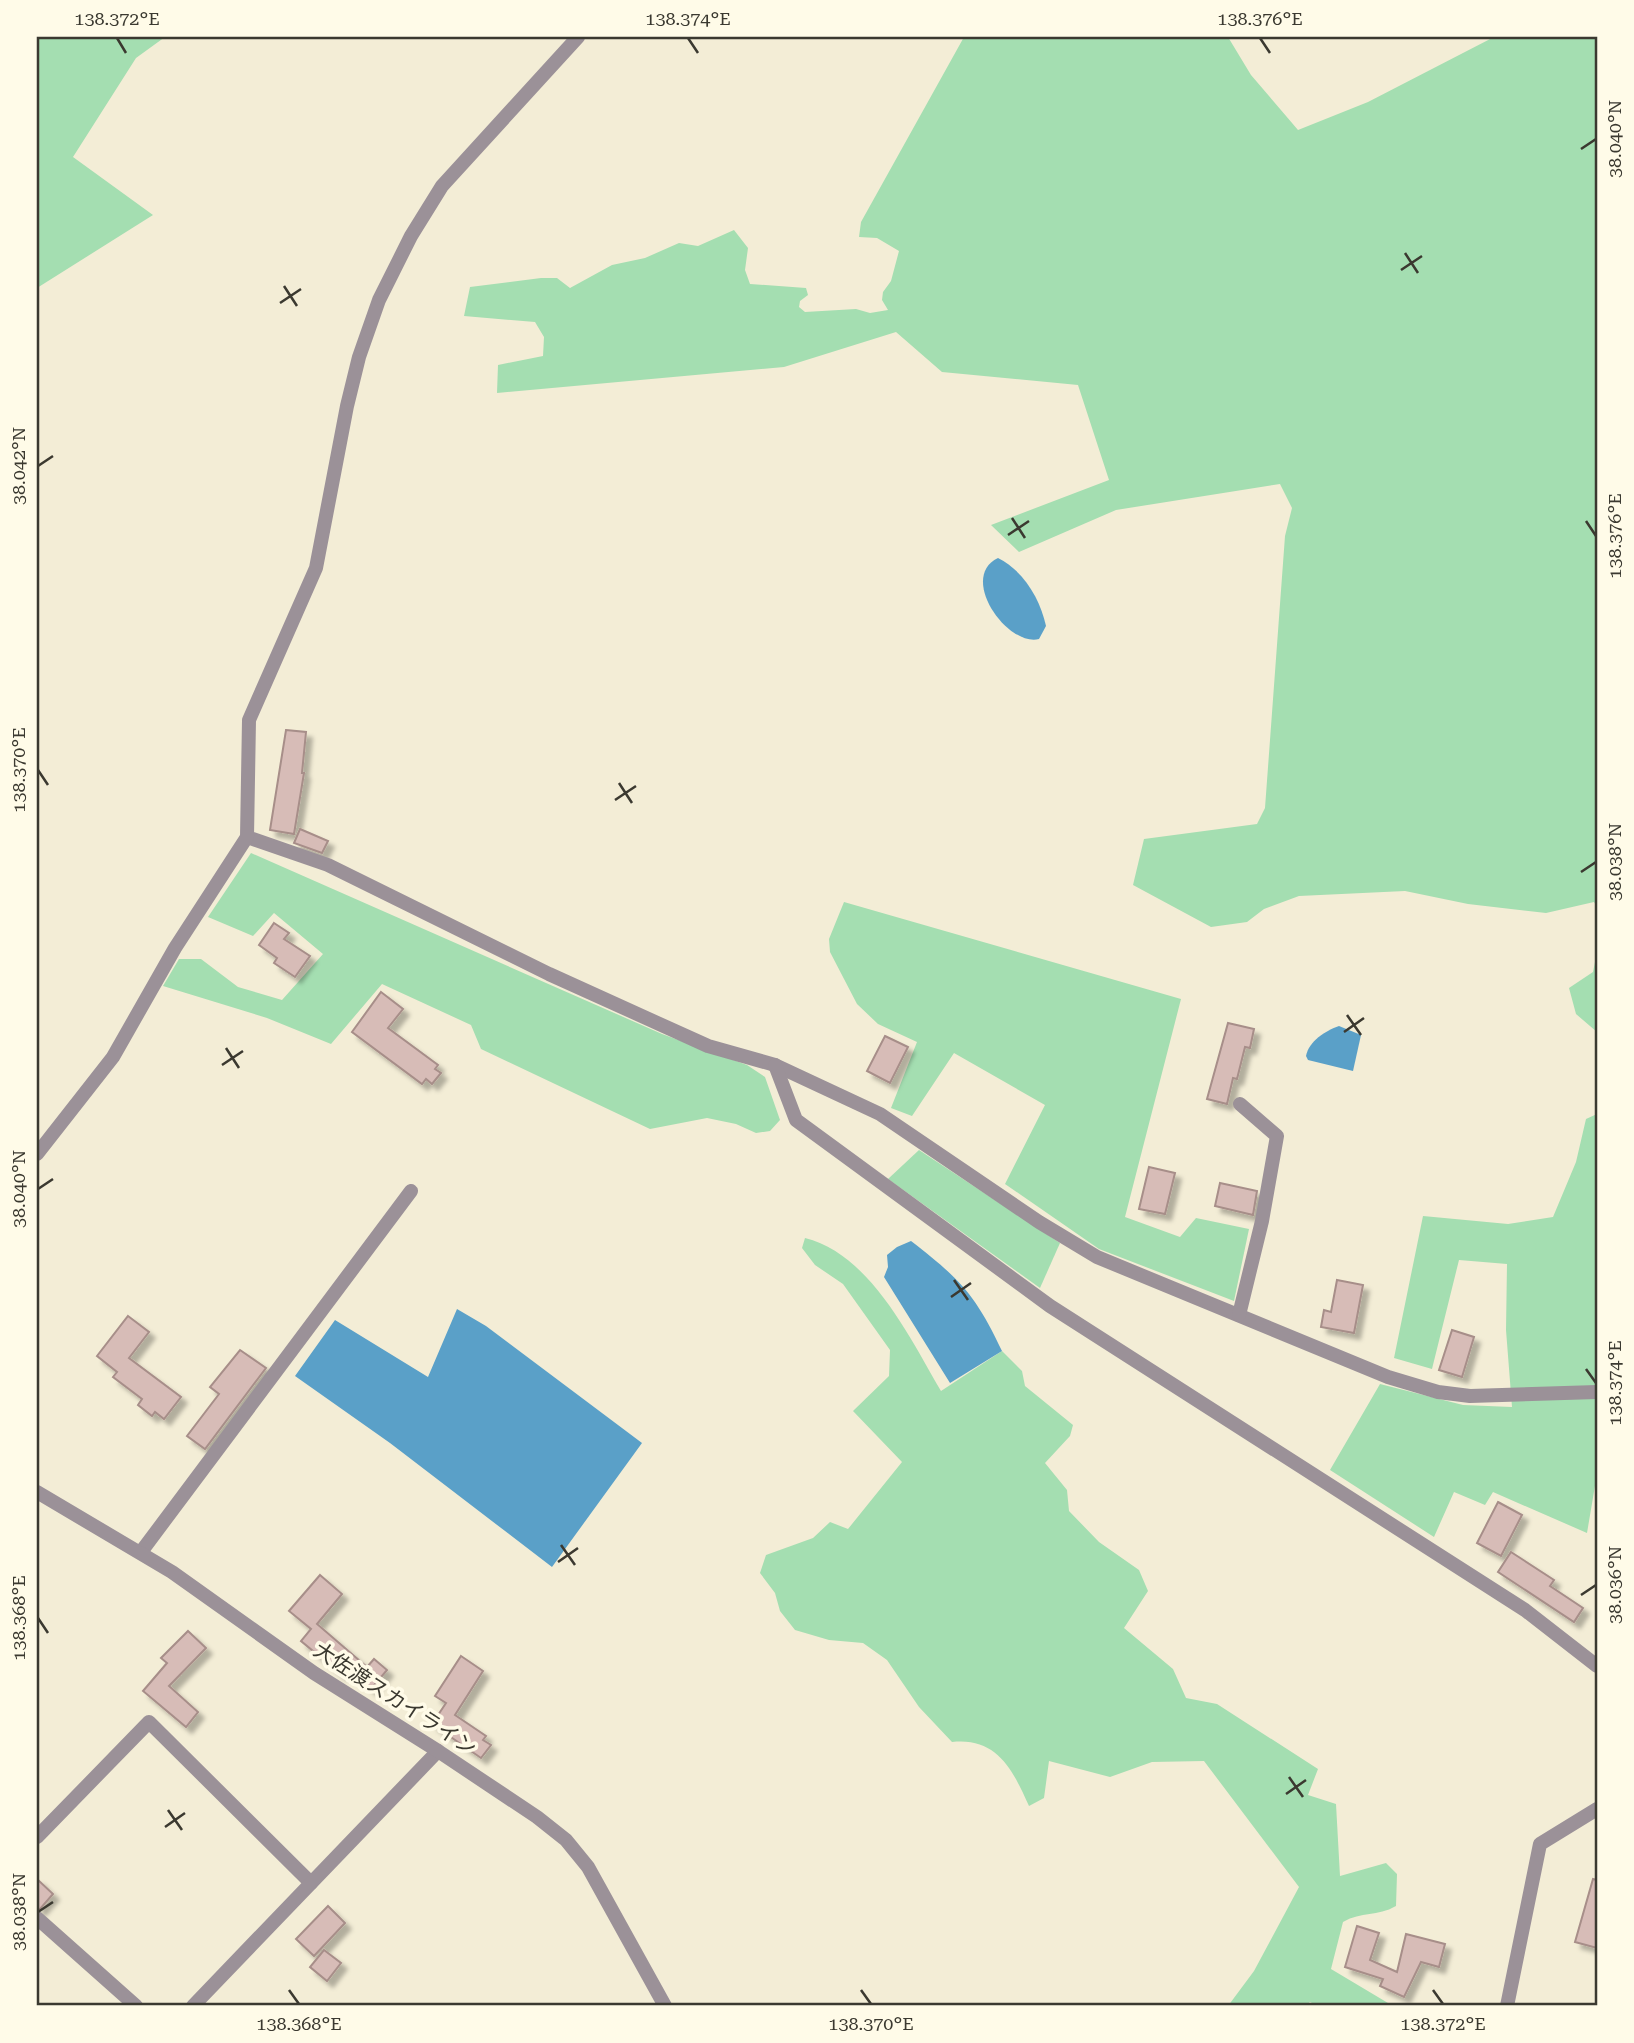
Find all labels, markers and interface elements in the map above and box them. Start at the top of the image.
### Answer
text: 138.372°E [74,8,160,29]
text: 138.374°E [645,8,731,29]
text: 138.376°E [1217,8,1303,29]
text: 38.040°N [1604,100,1625,178]
text: 38.042°N [8,427,29,505]
text: 138.376°E [1604,493,1625,579]
text: 138.370°E [8,727,29,813]
text: 38.038°N [1604,823,1625,901]
text: 38.040°N [8,1150,29,1228]
text: 138.374°E [1604,1340,1625,1426]
text: 38.036°N [1604,1546,1625,1624]
text: 138.368°E [8,1575,29,1661]
street label: 大佐渡スカイライン [309,1637,481,1761]
text: 38.038°N [8,1873,29,1951]
text: 138.368°E [256,2013,342,2034]
text: 138.370°E [828,2013,914,2034]
text: 138.372°E [1400,2013,1486,2034]

